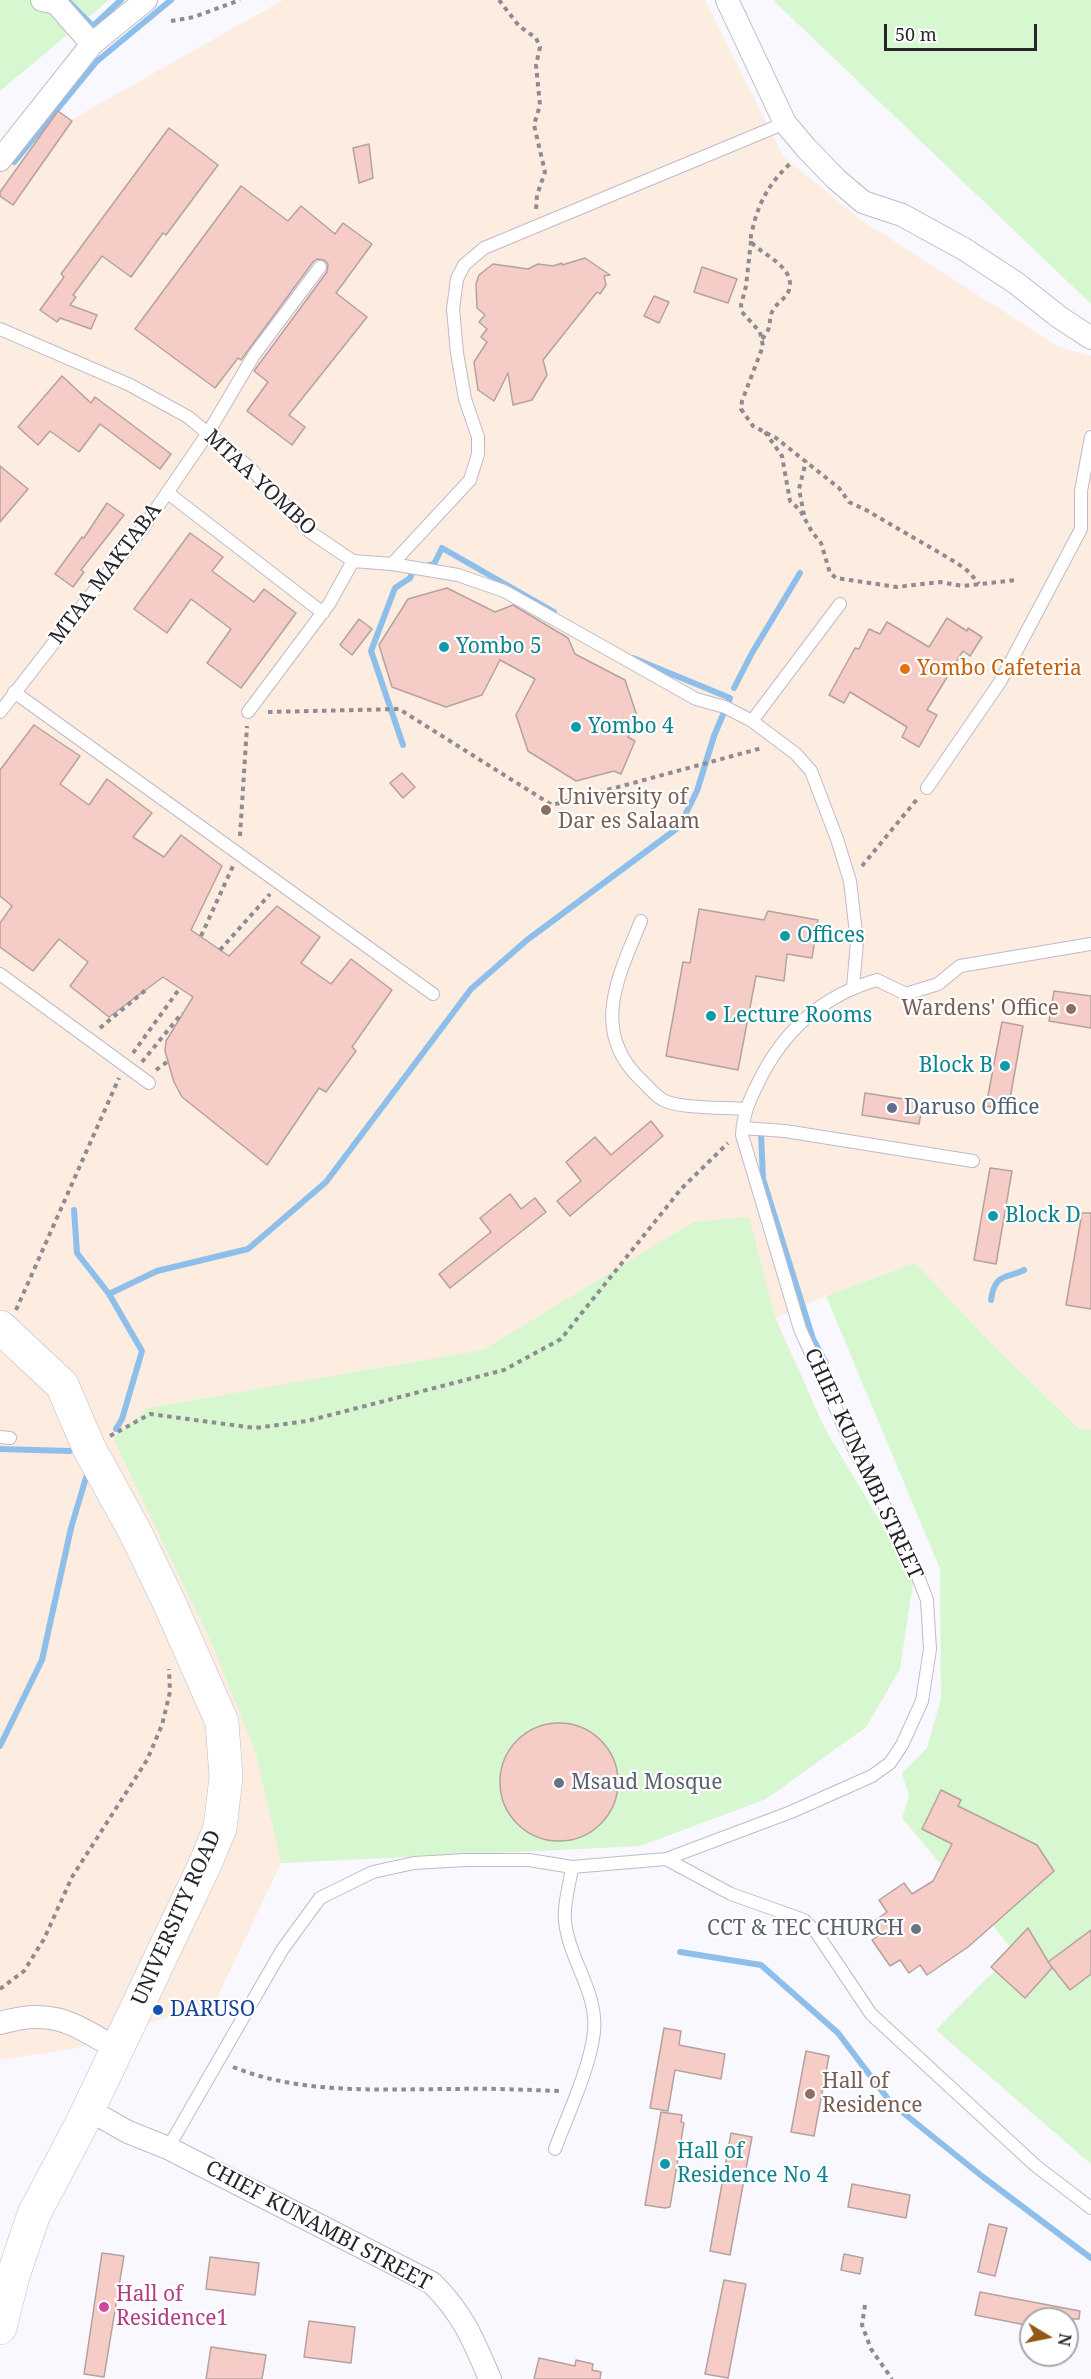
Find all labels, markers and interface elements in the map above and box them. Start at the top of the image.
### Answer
scale bar [887,12,1040,50]
text: 50 m [895,22,937,46]
street label: MTAA YOMBO [199,425,321,541]
street label: MTAA MAKTABA [45,498,167,650]
place label: Yombo 5 [456,634,542,660]
marker: Yombo 5 [437,640,451,654]
place label: Yombo Cafeteria [917,656,1082,682]
marker: Yombo Cafeteria [898,662,912,676]
place label: Yombo 4 [588,714,674,740]
marker: Yombo 4 [569,720,583,734]
place label: University of Dar es Salaam [558,785,700,835]
marker: University of Dar es Salaam [539,803,553,817]
place label: Offices [797,923,865,949]
marker: Offices [778,929,792,943]
place label: Wardens' Office [901,996,1059,1022]
marker: Wardens' Office [1064,1002,1078,1016]
place label: Lecture Rooms [723,1003,872,1029]
marker: Lecture Rooms [704,1009,718,1023]
place label: Block B [919,1053,993,1079]
marker: Block B [998,1059,1012,1073]
place label: Daruso Office [904,1095,1040,1121]
marker: Daruso Office [885,1101,899,1115]
place label: Block D [1005,1203,1081,1229]
marker: Block D [986,1209,1000,1223]
street label: CHIEF KUNAMBI STREET [798,1344,928,1584]
place label: Msaud Mosque [571,1770,722,1796]
marker: Msaud Mosque [552,1776,566,1790]
street label: UNIVERSITY ROAD [127,1827,227,2009]
place label: CCT & TEC CHURCH [707,1916,904,1942]
marker: CCT & TEC CHURCH [909,1922,923,1936]
place label: DARUSO [170,1997,255,2023]
marker: DARUSO [151,2003,165,2017]
place label: Hall of Residence [822,2069,922,2119]
marker: Hall of Residence [803,2087,817,2101]
place label: Hall of Residence No 4 [677,2139,828,2189]
street label: CHIEF KUNAMBI STREET [201,2156,435,2296]
marker: Hall of Residence No 4 [658,2157,672,2171]
place label: Hall of Residence1 [116,2282,228,2332]
marker: Hall of Residence1 [97,2300,111,2314]
north arrow [1019,2307,1079,2367]
text: N [1053,2332,1077,2348]

